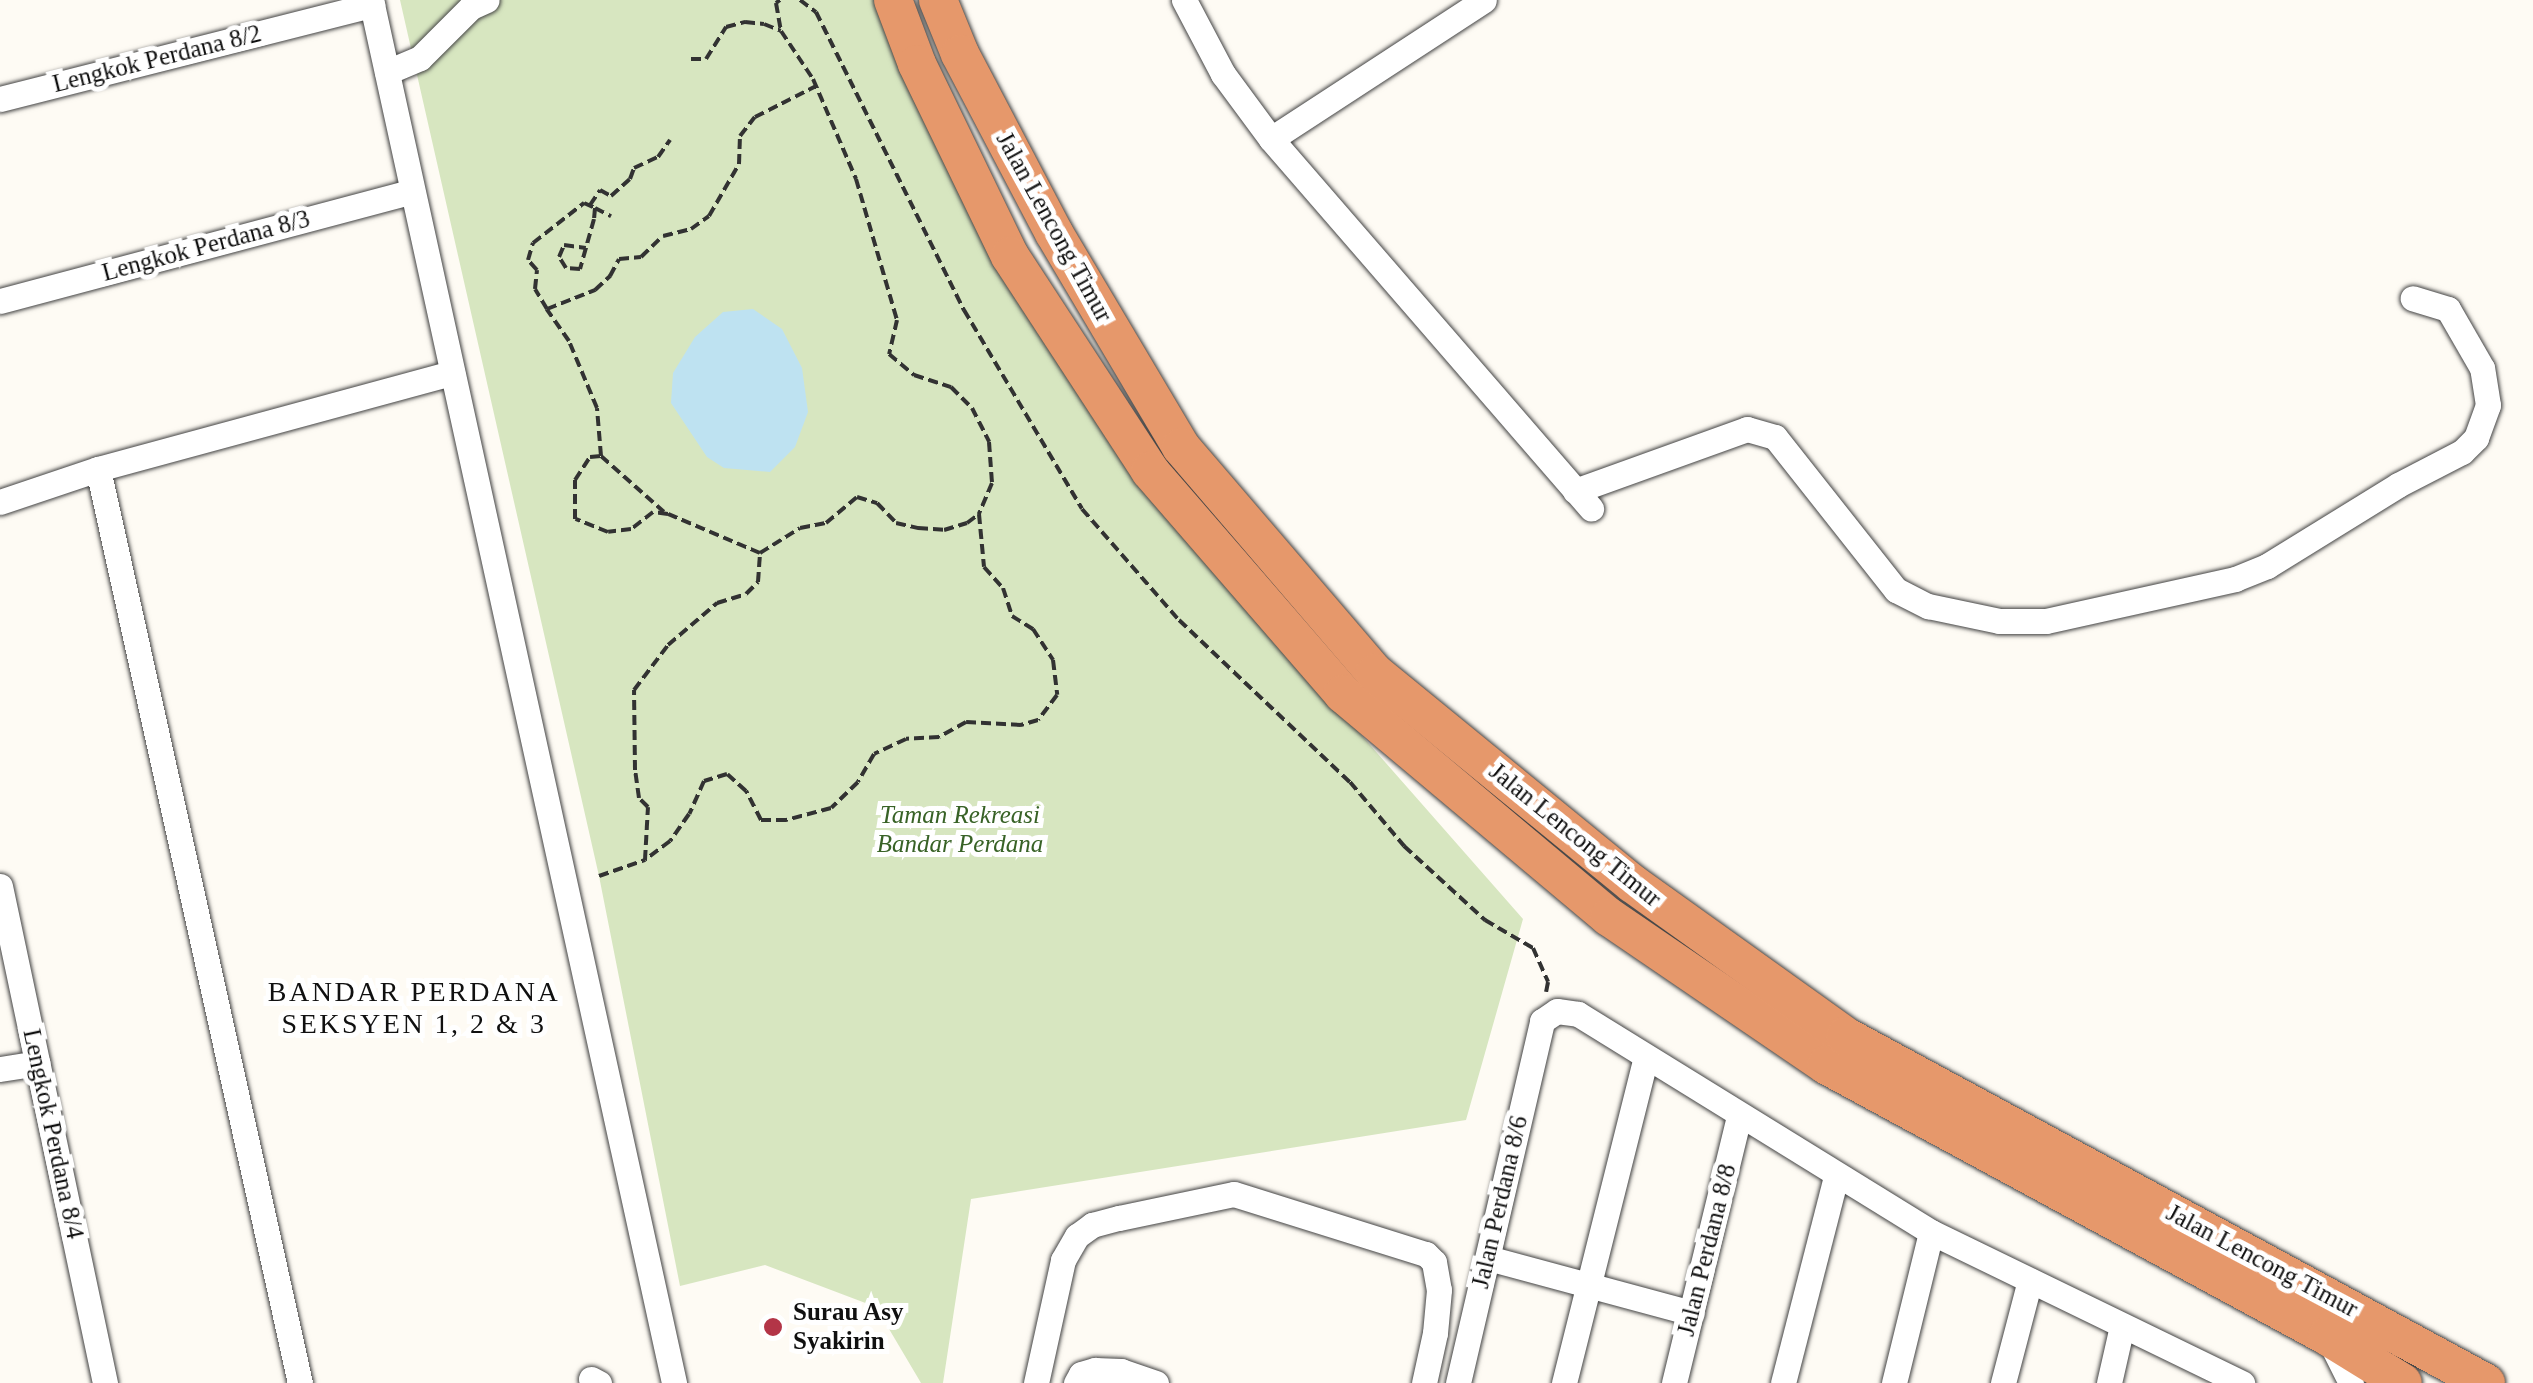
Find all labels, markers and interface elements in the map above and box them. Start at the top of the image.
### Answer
street label: Lengkok Perdana 8/2 [50,19,264,99]
street label: Jalan Lencong Timur [989,127,1119,327]
street label: Lengkok Perdana 8/3 [99,204,313,288]
street label: Jalan Lencong Timur [1483,756,1667,914]
park label: Taman Rekreasi Bandar Perdana [877,801,1043,860]
district label: BANDAR PERDANA SEKSYEN 1, 2 & 3 [268,975,560,1041]
street label: Lengkok Perdana 8/4 [16,1026,90,1242]
street label: Jalan Perdana 8/6 [1466,1113,1534,1291]
street label: Jalan Perdana 8/8 [1671,1161,1743,1339]
street label: Jalan Lencong Timur [2161,1198,2363,1324]
place label: Surau Asy Syakirin [793,1298,905,1357]
marker: Surau Asy Syakirin [762,1316,784,1338]

